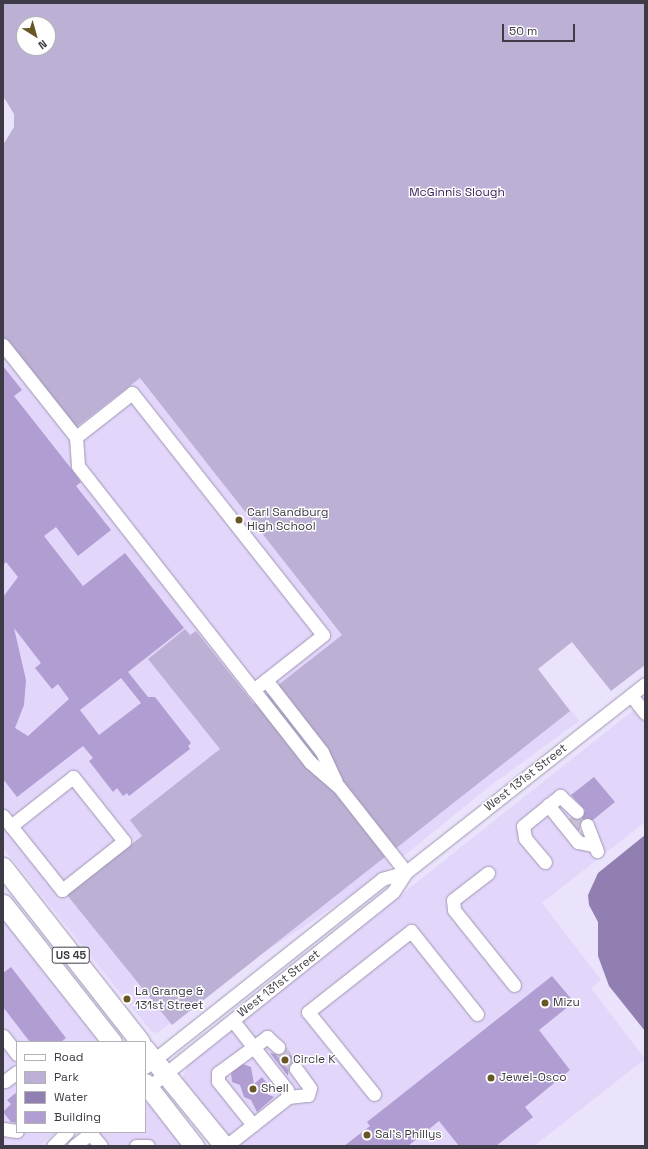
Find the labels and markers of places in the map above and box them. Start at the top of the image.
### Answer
place label: Carl Sandburg High School [247,506,329,534]
marker: Carl Sandburg High School [234,515,244,525]
place label: La Grange & 131st Street [135,985,204,1013]
marker: La Grange & 131st Street [122,994,132,1004]
place label: Mizu [553,996,580,1010]
marker: Mizu [540,998,550,1008]
place label: Circle K [293,1053,336,1067]
marker: Circle K [280,1055,290,1065]
place label: Jewel-Osco [499,1071,567,1085]
marker: Jewel-Osco [486,1073,496,1083]
place label: Shell [261,1082,289,1096]
marker: Shell [248,1084,258,1094]
place label: Sal's Phillys [375,1128,442,1142]
marker: Sal's Phillys [362,1130,372,1140]

